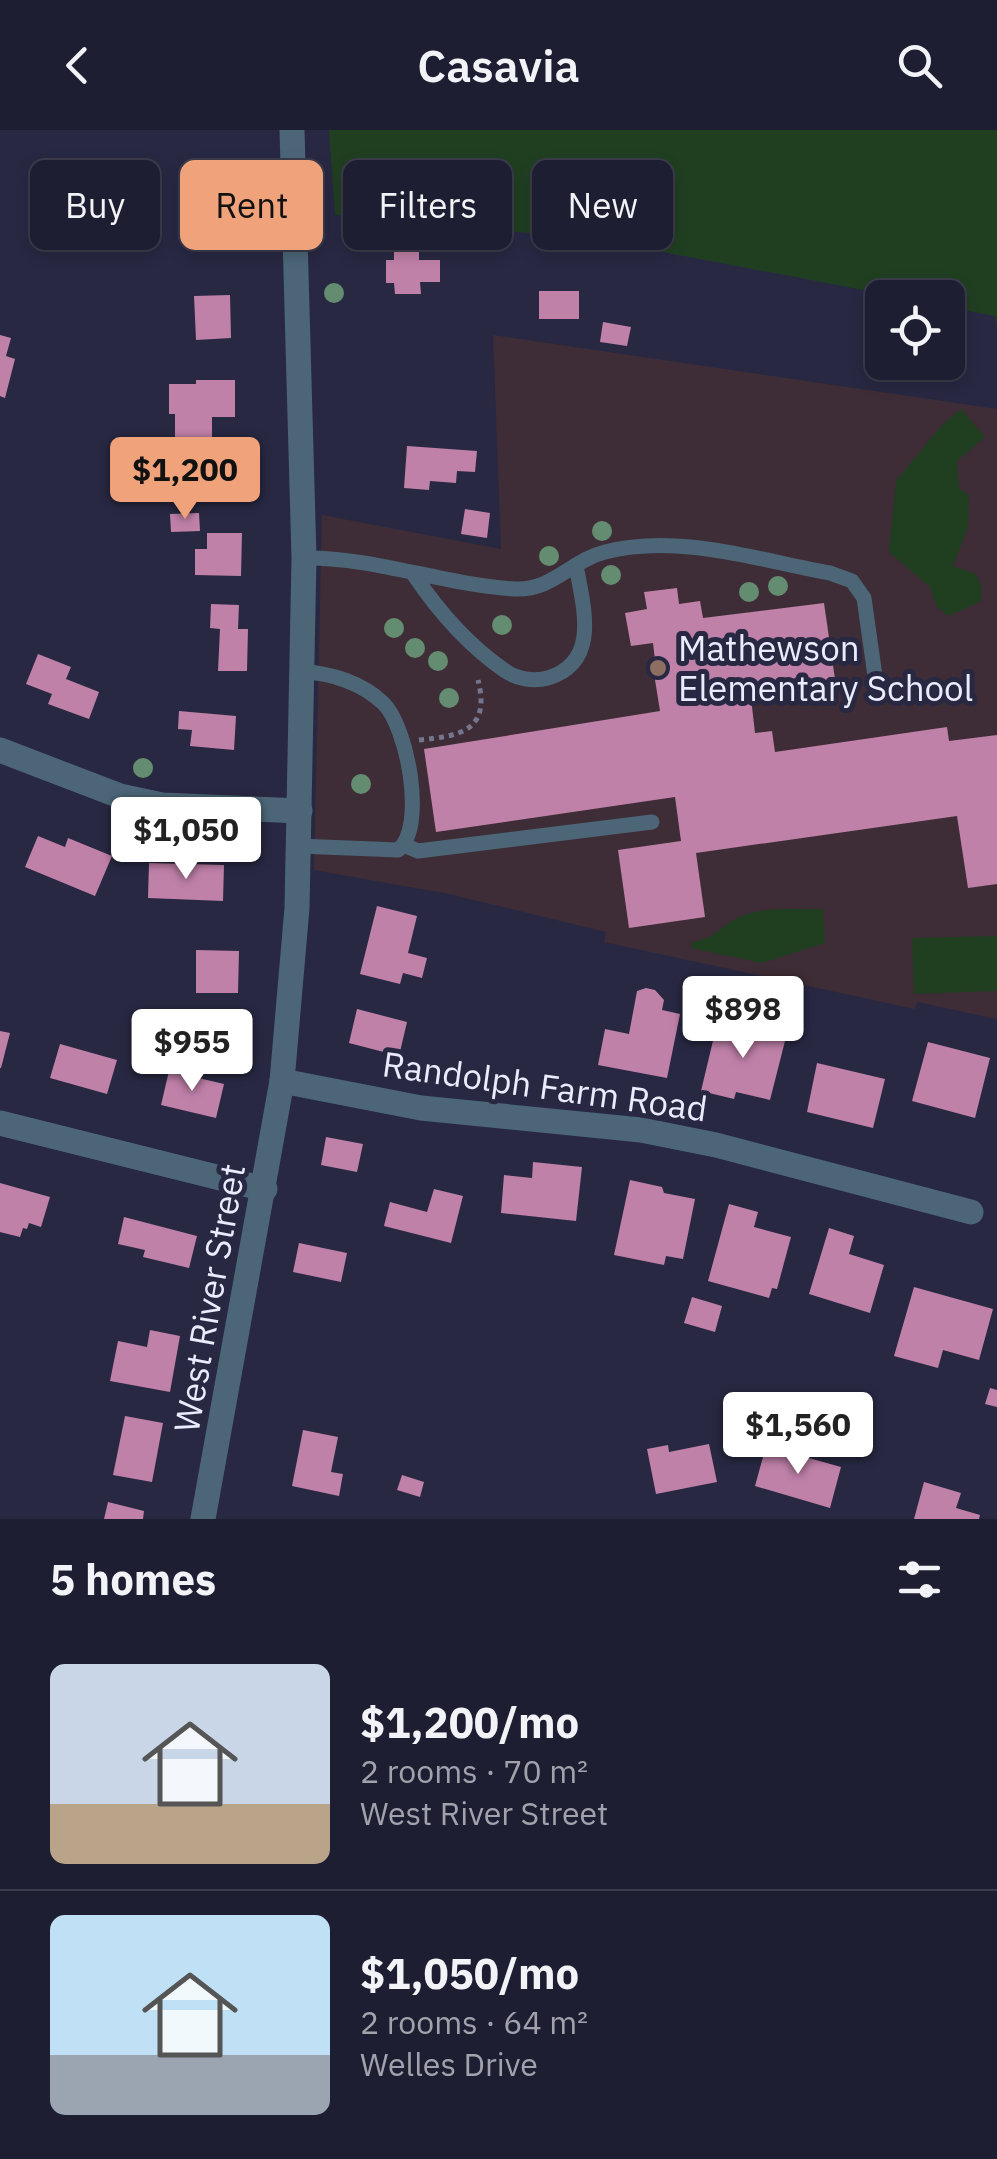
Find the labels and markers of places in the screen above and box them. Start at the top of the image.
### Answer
pin: $1,200 [104,437,266,522]
place label: Mathewson Elementary School [678,625,973,711]
marker: Mathewson Elementary School [647,657,669,679]
pin: $1,050 [105,797,267,882]
pin: $898 [684,976,802,1061]
pin: $955 [133,1009,251,1094]
pin: $1,560 [717,1392,879,1477]

